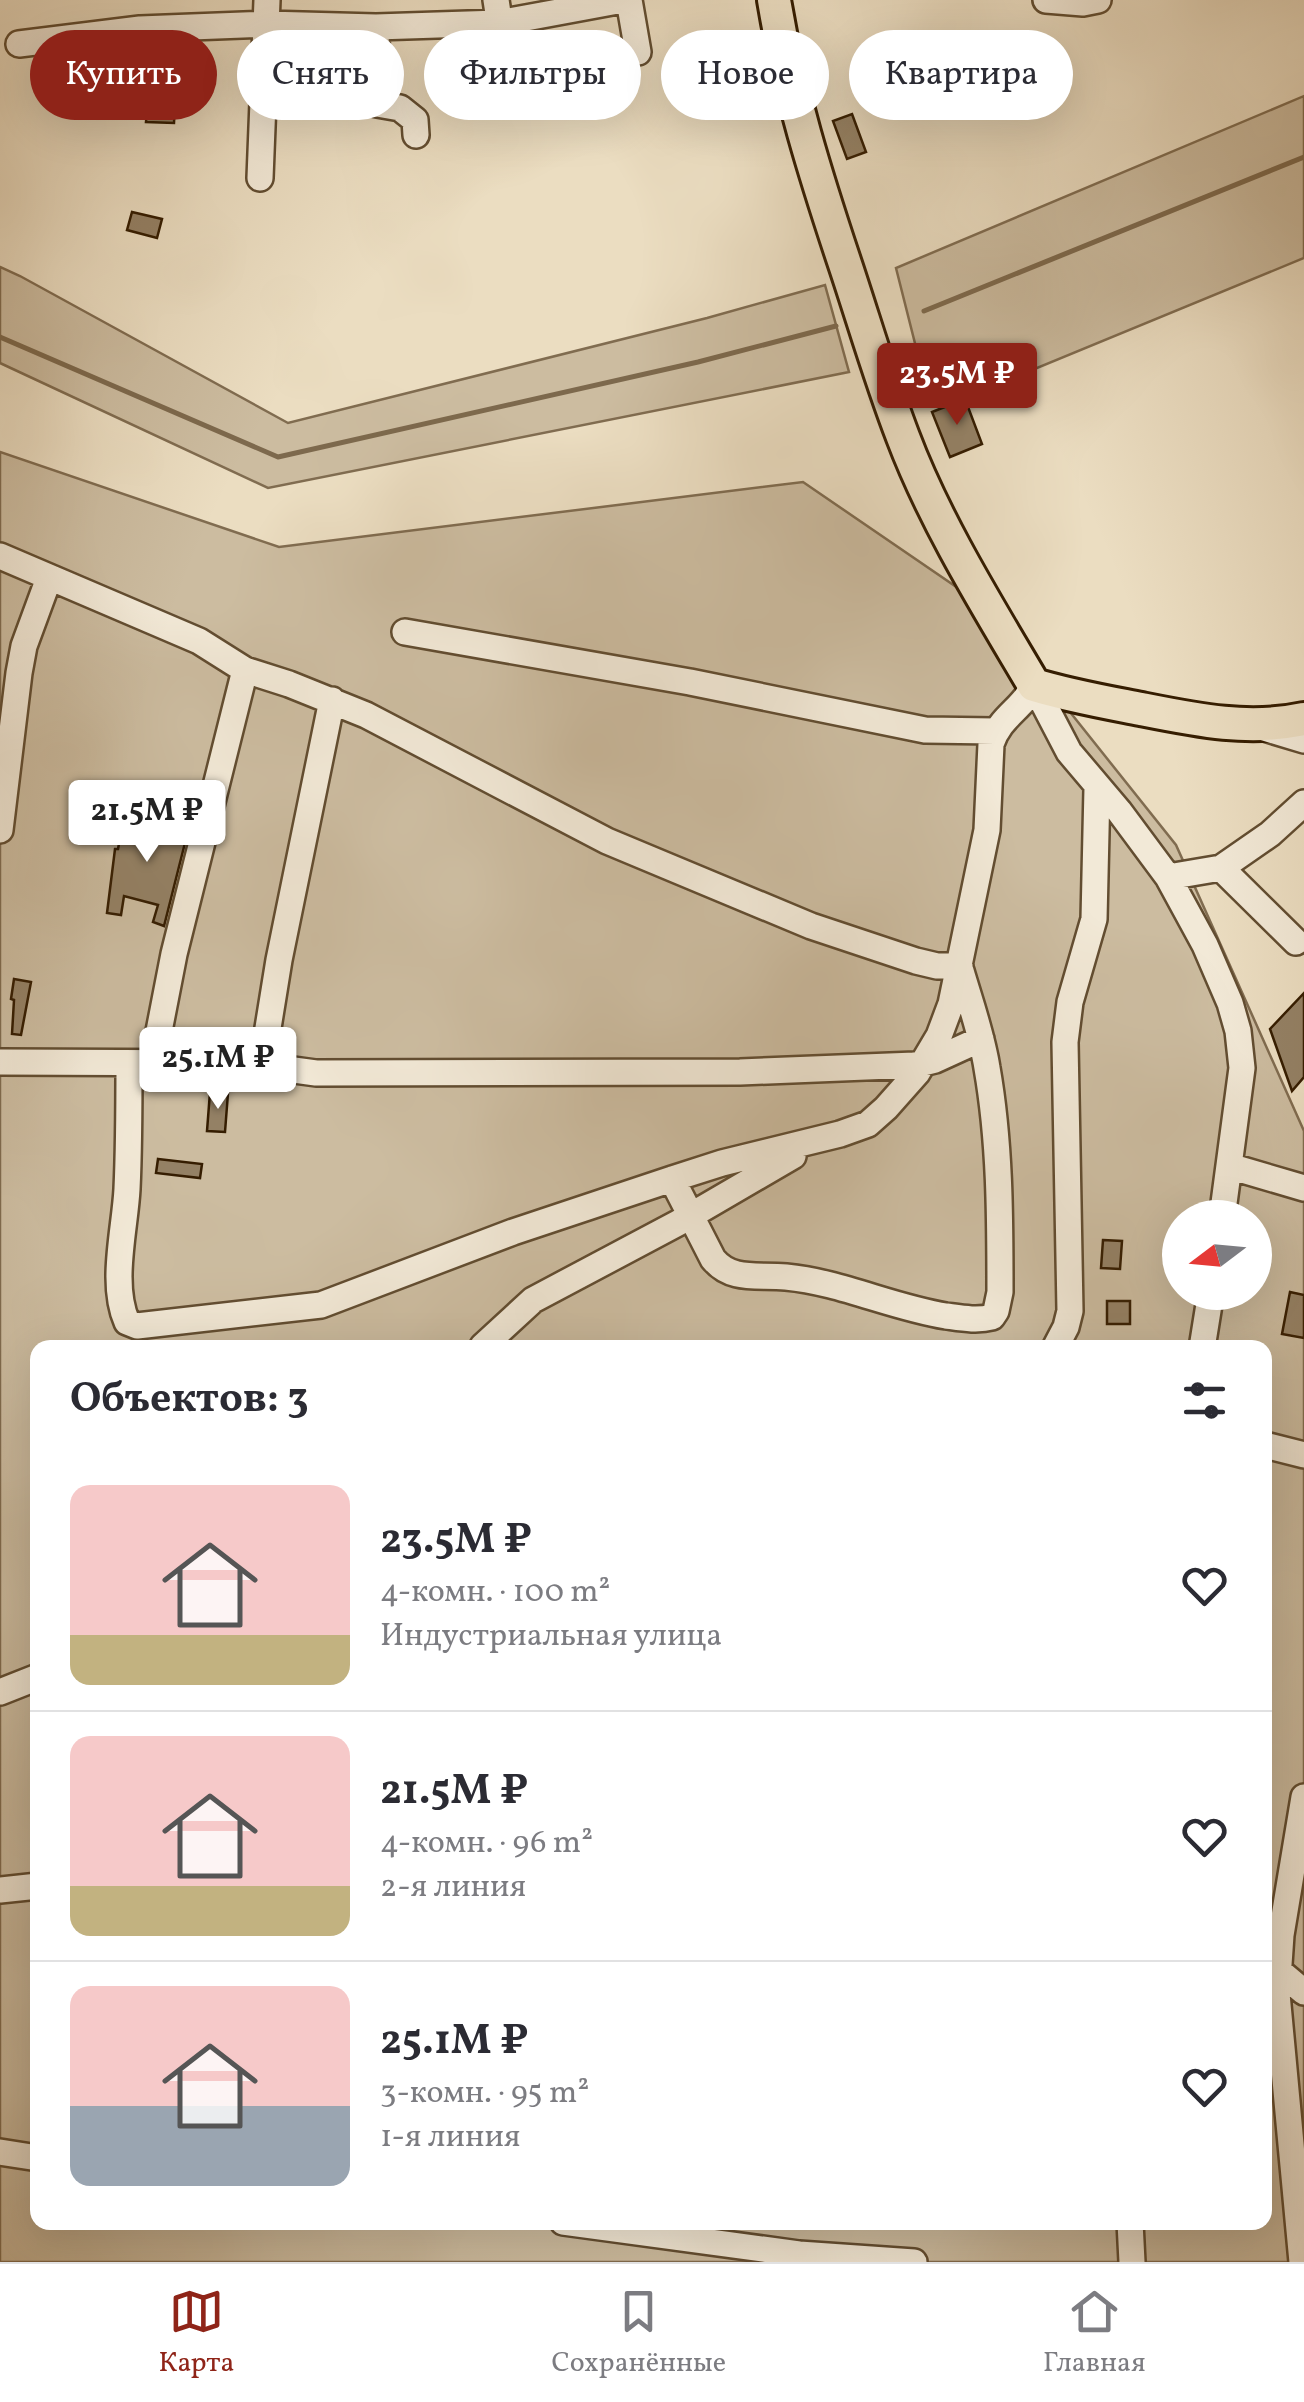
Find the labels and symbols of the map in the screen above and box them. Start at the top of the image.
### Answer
pin: 23.5M ₽ [865,343,1049,428]
pin: 21.5M ₽ [55,780,239,865]
pin: 25.1M ₽ [126,1027,310,1112]
north arrow [1162,1200,1272,1310]

